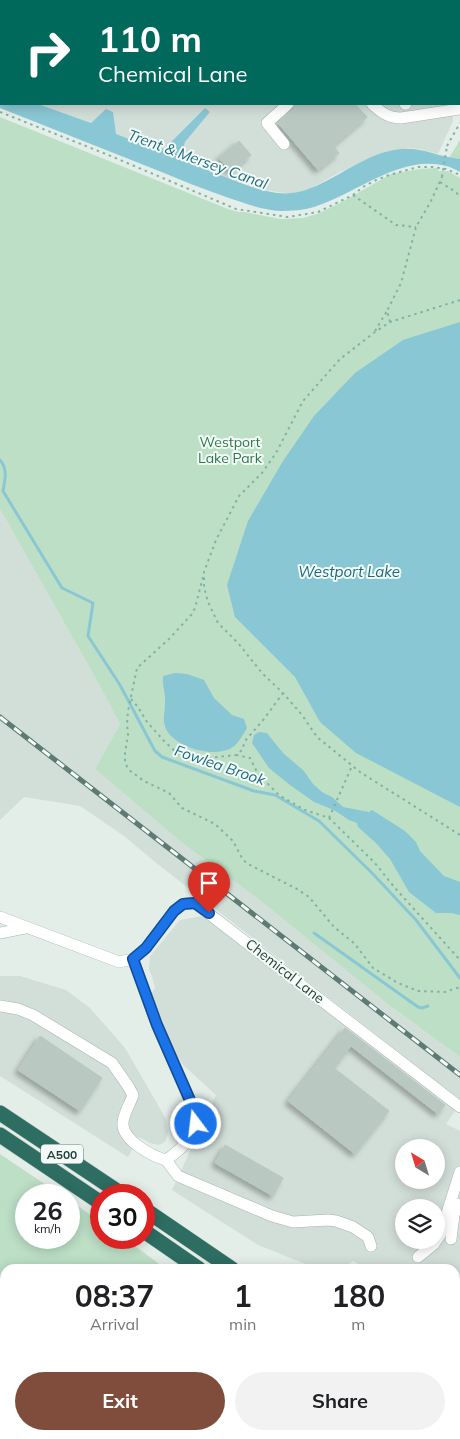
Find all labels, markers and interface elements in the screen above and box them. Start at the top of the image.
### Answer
text: 110 m [98,17,202,61]
icon: right [15,20,80,85]
text: Chemical Lane [98,60,248,88]
water label: Trent & Mersey Canal [125,125,271,193]
park label: Westport Lake Park [198,433,263,467]
water label: Westport Lake [298,562,400,581]
water label: Fowlea Brook [172,741,269,790]
pin [188,862,230,913]
icon: arrive [195,869,223,897]
street label: Chemical Lane [242,935,328,1007]
position arrow [169,1097,221,1149]
north arrow [395,1139,445,1189]
map controls [395,1139,445,1249]
road number: A500 [41,1144,83,1164]
speed limit sign: 30 [90,1184,155,1249]
text: 26 [32,1195,63,1226]
button: layers [395,1199,445,1249]
text: km/h [34,1221,61,1236]
text: 08:37 [75,1277,154,1315]
text: 1 [234,1277,252,1315]
text: 180 [331,1277,385,1315]
text: Arrival [90,1314,139,1334]
text: min [229,1314,256,1334]
text: m [351,1314,365,1334]
button: Exit [15,1372,225,1430]
button: Share [235,1372,445,1430]

